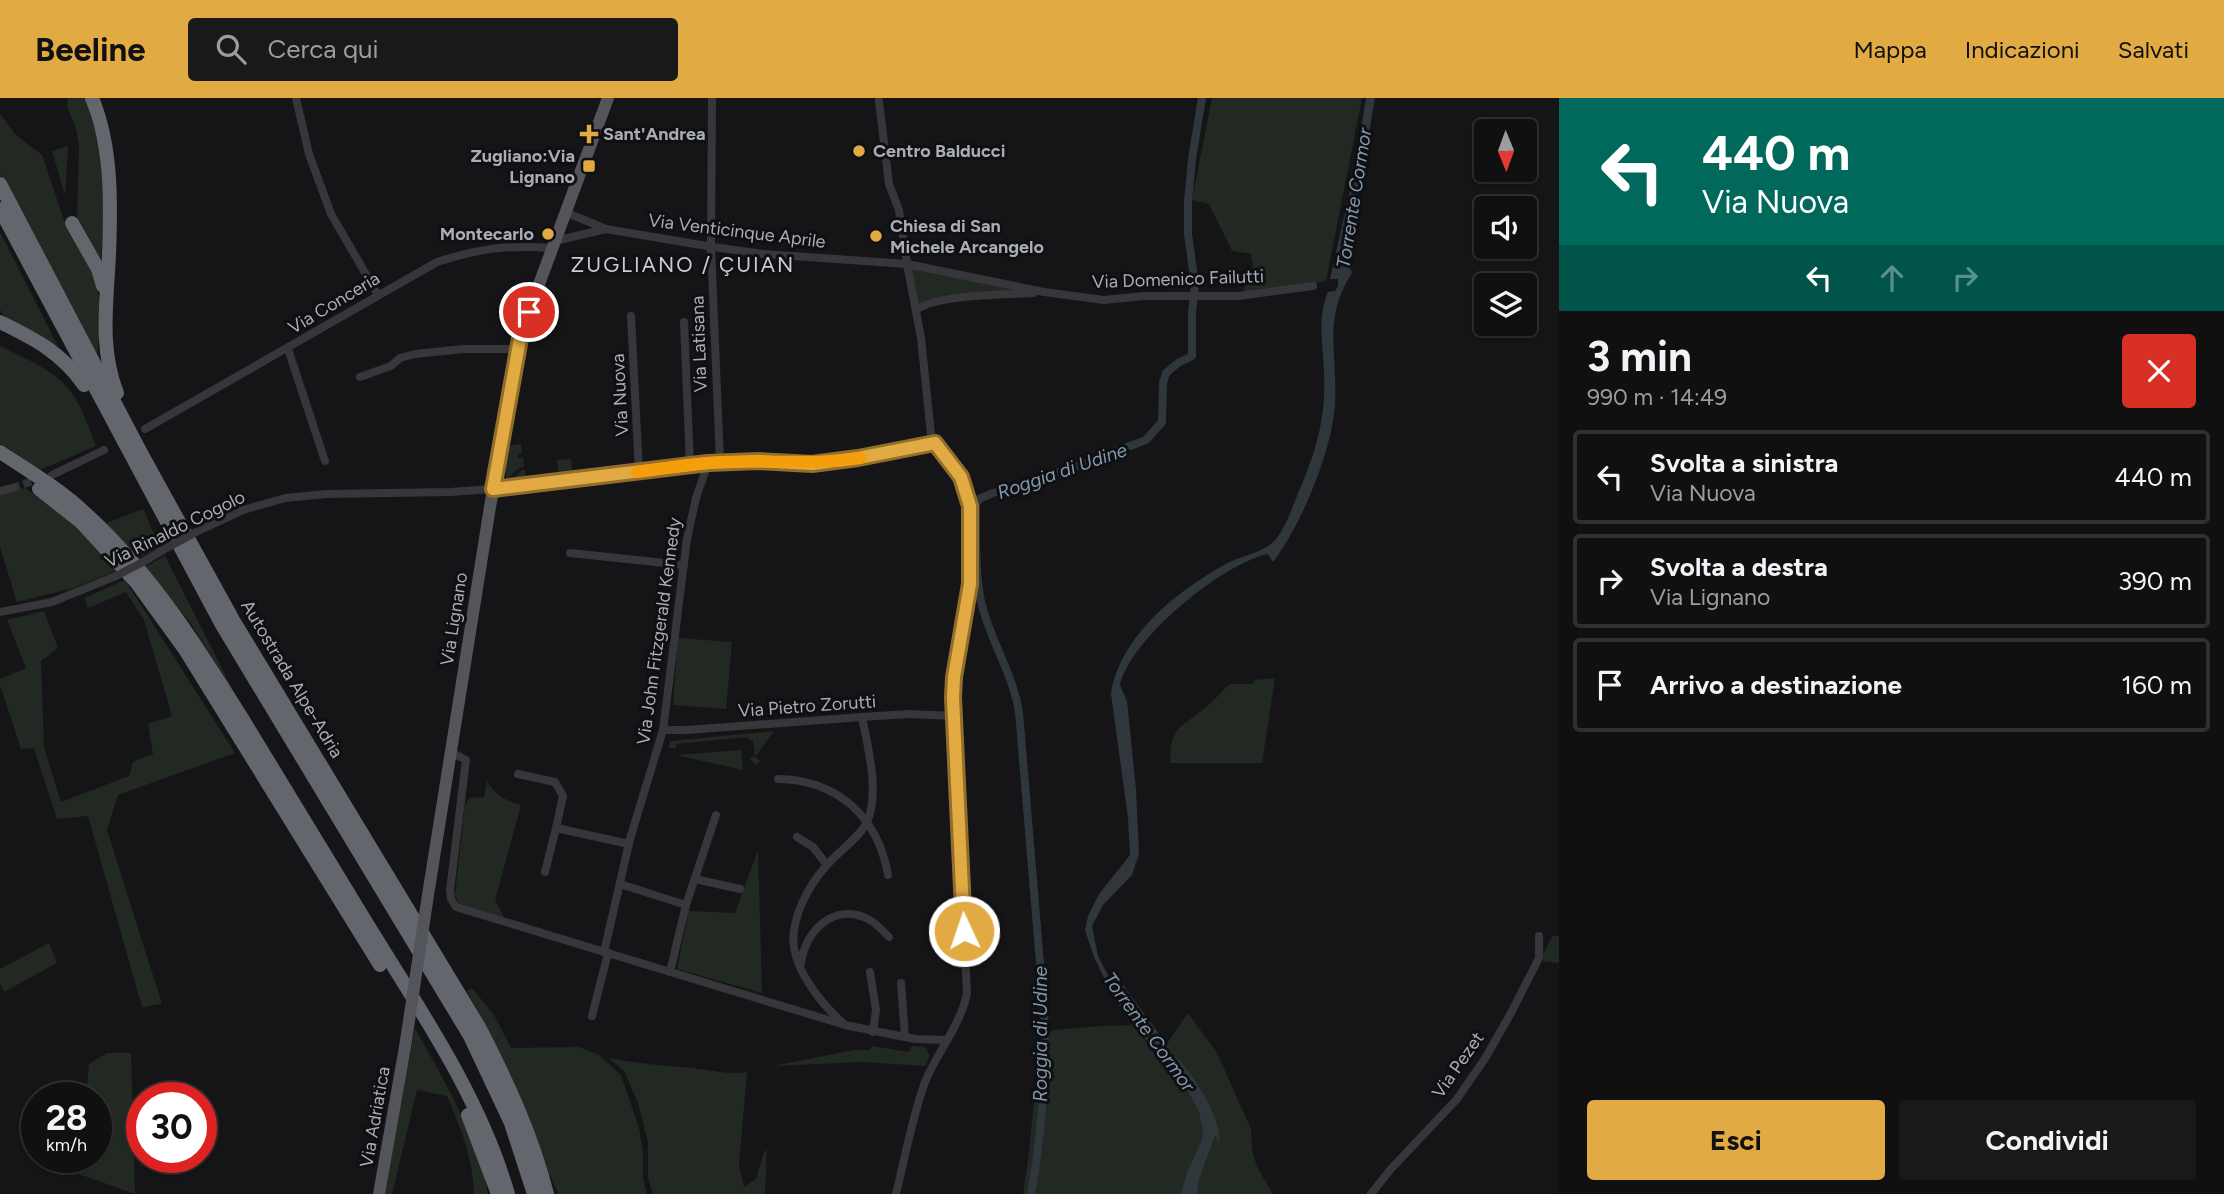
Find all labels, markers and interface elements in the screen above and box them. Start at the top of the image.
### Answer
search box [188,18,678,81]
text: Beeline [35,30,146,69]
icon: search [212,30,250,68]
text: Cerca qui [268,33,379,65]
text: Mappa [1854,35,1927,64]
text: Indicazioni [1965,35,2080,64]
text: Salvati [2118,35,2189,64]
north arrow [1474,119,1536,182]
map controls [1474,119,1537,336]
place label: Sant'Andrea [603,123,706,145]
text: 440 m [1702,123,1850,182]
marker: Sant'Andrea [581,126,597,142]
water label: Torrente Cormor [1332,126,1377,270]
icon: left [1587,126,1678,217]
place label: Centro Balducci [873,140,1005,162]
marker: Centro Balducci [851,143,867,159]
place label: Zugliano:Via Lignano [470,145,575,188]
marker: Zugliano:Via Lignano [581,158,597,174]
text: Via Nuova [1702,183,1849,221]
button: sound [1474,196,1537,259]
street label: Via Venticinque Aprile [647,209,827,253]
place label: Chiesa di San Michele Arcangelo [890,215,1044,258]
place label: Montecarlo [440,223,534,245]
marker: Montecarlo [540,226,556,242]
marker: Chiesa di San Michele Arcangelo [868,228,884,244]
district label: ZUGLIANO / ÇUIAN [571,252,795,277]
icon: left [1800,259,1838,297]
icon: ahead [1873,259,1911,297]
icon: right [1946,259,1984,297]
street label: Via Domenico Failutti [1092,265,1264,293]
street label: Via Conceria [284,267,384,339]
button: layers [1474,273,1537,336]
pin [499,282,559,342]
icon: arrive [510,293,548,331]
street label: Via Latisana [686,295,712,393]
text: 3 min [1587,331,1692,382]
button: close [2122,334,2196,408]
street label: Via Nuova [607,353,633,437]
text: 990 m · 14:49 [1587,383,1727,411]
water label: Roggia di Udine [994,438,1130,504]
text: Svolta a sinistra [1650,447,1838,479]
icon: left [1591,458,1629,496]
text: 440 m [2114,461,2192,493]
text: Via Nuova [1650,479,1756,507]
street label: Via Rinaldo Cogolo [101,486,249,572]
street label: Via John Fitzgerald Kennedy [632,515,686,746]
text: Svolta a destra [1650,551,1828,583]
icon: right [1591,562,1629,600]
text: 390 m [2118,565,2192,597]
street label: Via Lignano [436,571,472,667]
text: Via Lignano [1650,583,1770,611]
street label: Autostrada Alpe-Adria [236,596,348,762]
icon: arrive [1591,666,1629,704]
text: Arrivo a destinazione [1650,669,1902,701]
text: 160 m [2121,669,2192,701]
street label: Via Pietro Zorutti [737,690,877,722]
position arrow [927,894,1001,968]
water label: Roggia di Udine [1029,966,1052,1102]
water label: Torrente Cormor [1098,968,1200,1096]
street label: Via Pezet [1427,1027,1489,1102]
street label: Via Adriatica [355,1065,395,1169]
speed limit sign: 30 [126,1082,217,1173]
text: 28 [46,1097,87,1139]
button: Esci [1587,1100,1885,1180]
button: Condividi [1899,1100,2196,1180]
text: km/h [46,1134,87,1156]

